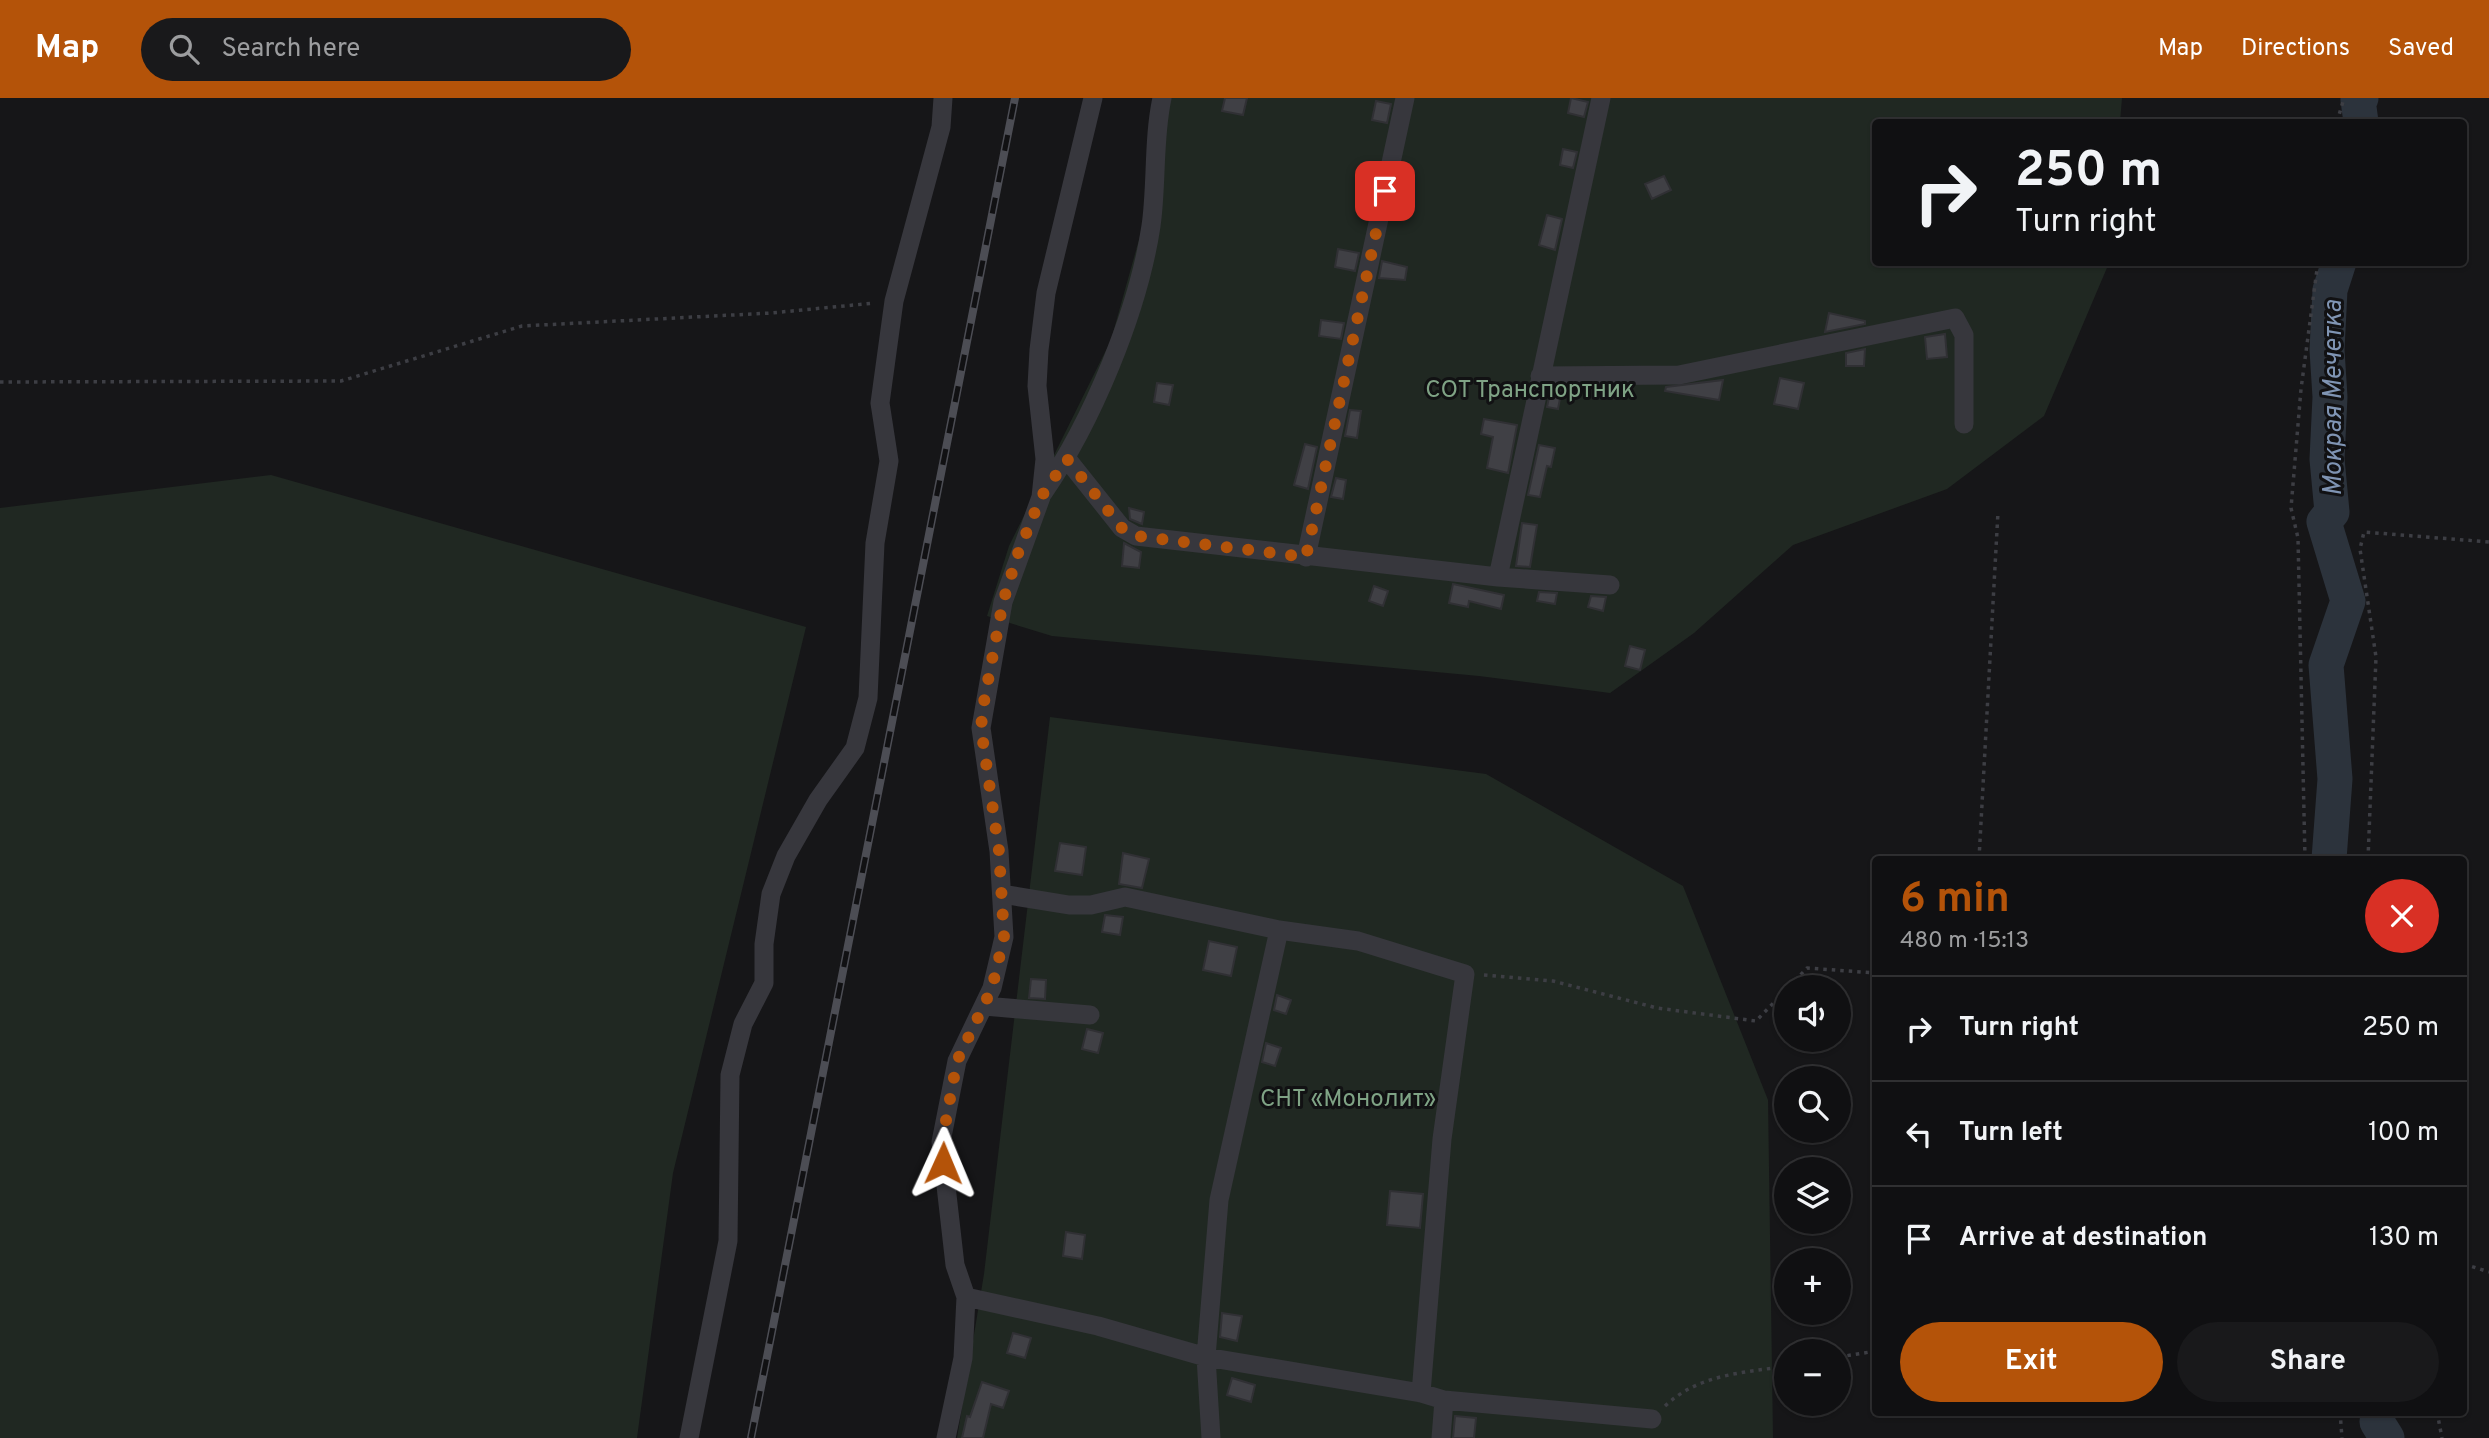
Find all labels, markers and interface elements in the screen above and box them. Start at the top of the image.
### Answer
search box [141,18,631,81]
text: Map [35,28,99,70]
icon: search [165,30,203,68]
text: Search here [221,33,360,66]
text: Map [2158,34,2203,64]
text: Directions [2241,34,2350,64]
text: Saved [2388,34,2454,64]
text: 250 m [2015,142,2162,204]
icon: right [1900,147,1991,238]
pin [1355,161,1415,221]
icon: arrive [1366,172,1404,210]
text: Turn right [2015,203,2157,243]
water label: Мокрая Мечетка [2318,299,2351,496]
park label: СОТ Транспортник [1425,376,1635,406]
text: 6 min [1900,874,2010,927]
button: close [2365,879,2439,953]
text: 480 m · 15:13 [1900,927,2029,956]
map controls [1774,975,1851,1416]
button: sound [1774,975,1851,1052]
icon: right [1900,1010,1938,1048]
text: Turn right [1959,1012,2079,1045]
text: 250 m [2362,1012,2439,1045]
button: search [1774,1066,1851,1143]
park label: СНТ «Монолит» [1260,1085,1436,1115]
icon: left [1900,1115,1938,1153]
text: Turn left [1959,1117,2063,1150]
text: 100 m [2368,1117,2439,1150]
position arrow [906,1126,980,1200]
button: layers [1774,1157,1851,1234]
icon: arrive [1900,1220,1938,1258]
text: Arrive at destination [1959,1222,2207,1255]
text: 130 m [2369,1222,2439,1255]
button: + [1774,1248,1851,1325]
button: Exit [1900,1322,2163,1402]
button: Share [2177,1322,2439,1402]
button: − [1774,1339,1851,1416]

